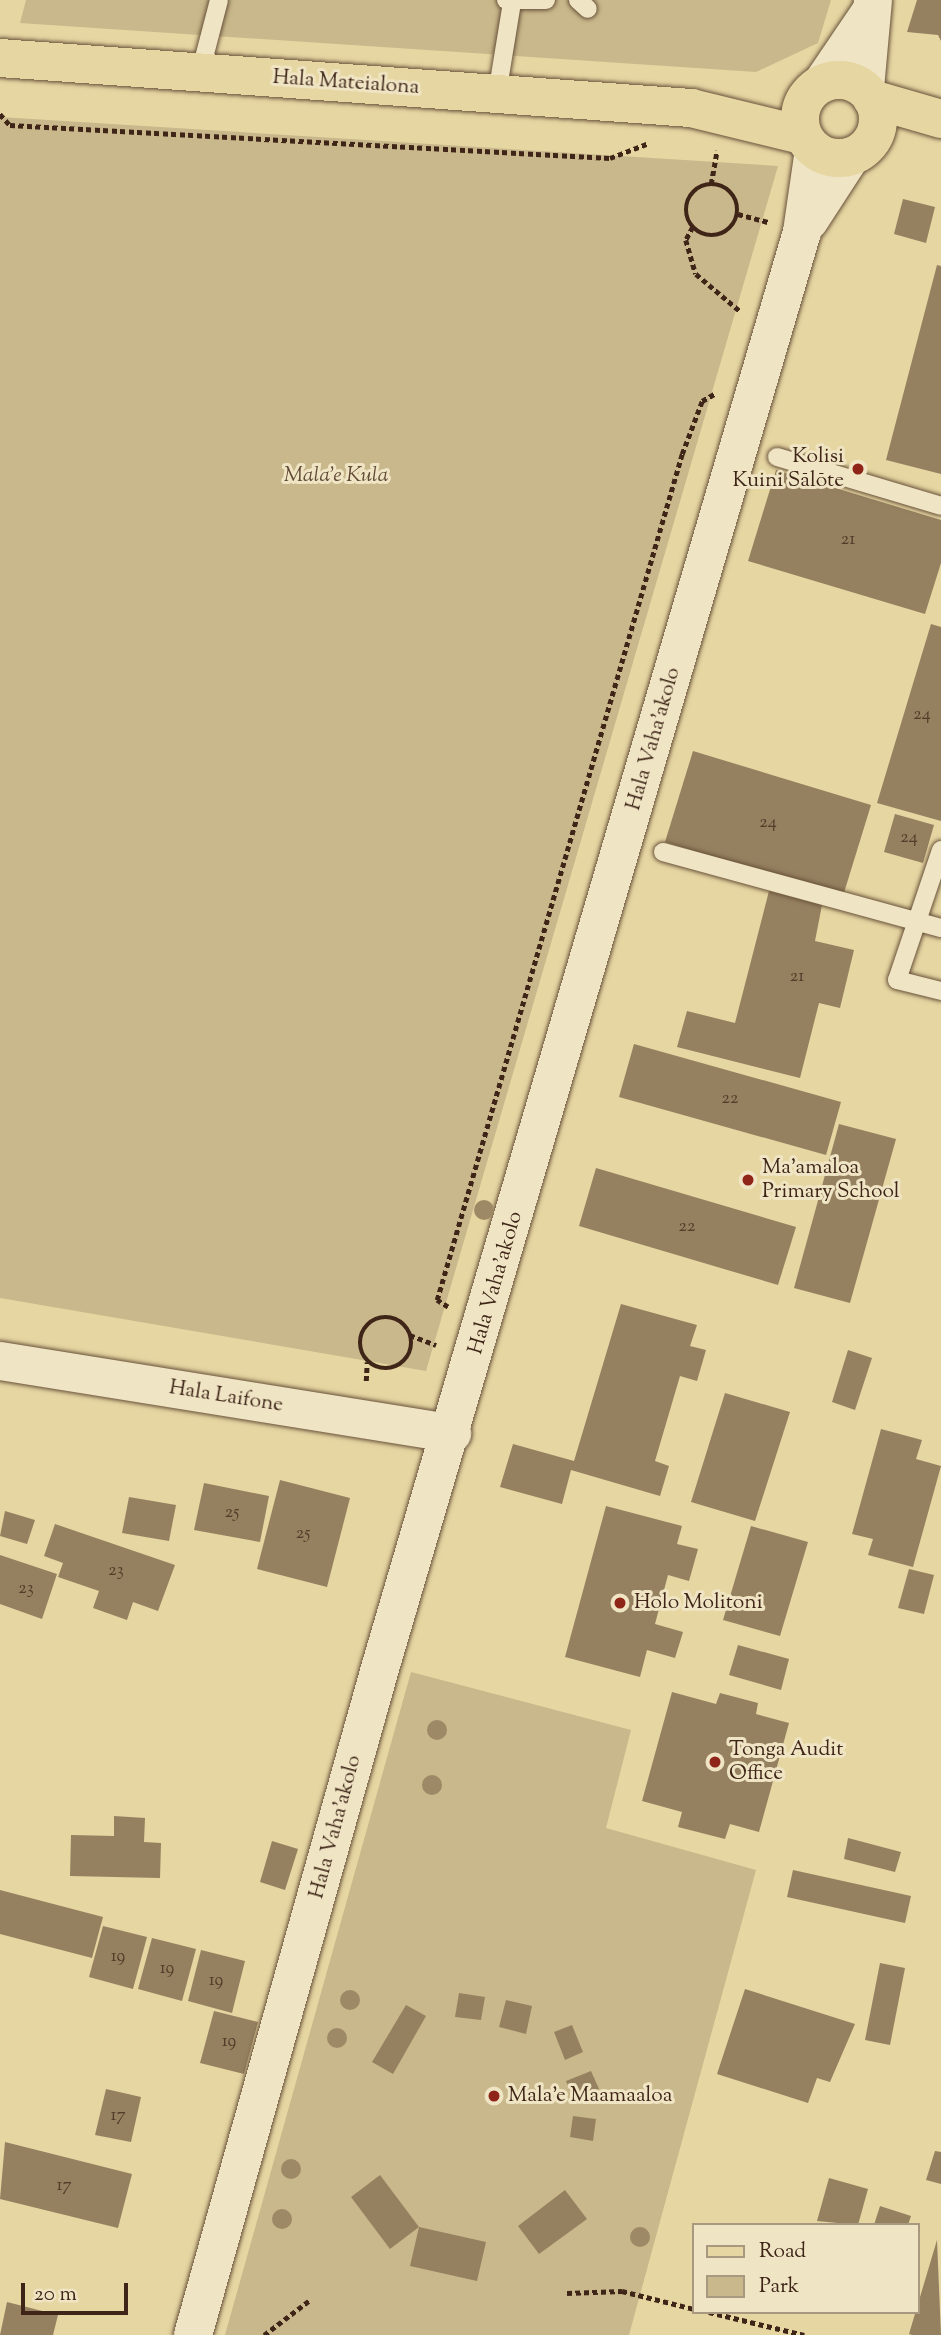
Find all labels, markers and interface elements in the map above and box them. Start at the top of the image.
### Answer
street label: Hala Mateialona [272,65,420,101]
place label: Kolisi Kuini Sālōte [732,444,844,494]
marker: Kolisi Kuini Sālōte [850,461,866,477]
park label: Mala'e Kula [284,463,388,489]
house number: 21 [841,529,855,551]
street label: Hala Vaha'akolo [622,665,686,813]
house number: 24 [913,704,931,726]
house number: 24 [759,812,777,834]
house number: 24 [900,827,918,849]
house number: 21 [790,966,804,988]
house number: 22 [722,1088,738,1110]
place label: Ma'amaloa Primary School [762,1155,900,1205]
marker: Ma'amaloa Primary School [740,1172,756,1188]
street label: Hala Vaha'akolo [464,1209,528,1357]
house number: 22 [679,1216,695,1238]
street label: Hala Laifone [167,1376,285,1418]
house number: 25 [225,1502,239,1524]
house number: 25 [296,1523,310,1545]
house number: 23 [108,1560,124,1582]
house number: 23 [18,1578,34,1600]
place label: Holo Molitoni [634,1590,763,1616]
marker: Holo Molitoni [612,1595,628,1611]
place label: Tonga Audit Office [729,1737,843,1787]
street label: Hala Vaha'akolo [305,1752,367,1902]
marker: Tonga Audit Office [707,1754,723,1770]
house number: 19 [111,1946,125,1968]
house number: 19 [160,1958,174,1980]
house number: 19 [209,1970,223,1992]
house number: 19 [222,2031,236,2053]
place label: Mala'e Maamaaloa [508,2083,672,2109]
marker: Mala'e Maamaaloa [486,2088,502,2104]
house number: 17 [110,2105,126,2127]
house number: 17 [56,2175,72,2197]
legend [692,2223,920,2314]
text: Road [759,2237,806,2267]
scale bar [24,2268,131,2312]
text: Park [759,2272,799,2302]
text: 20 m [34,2280,77,2310]

